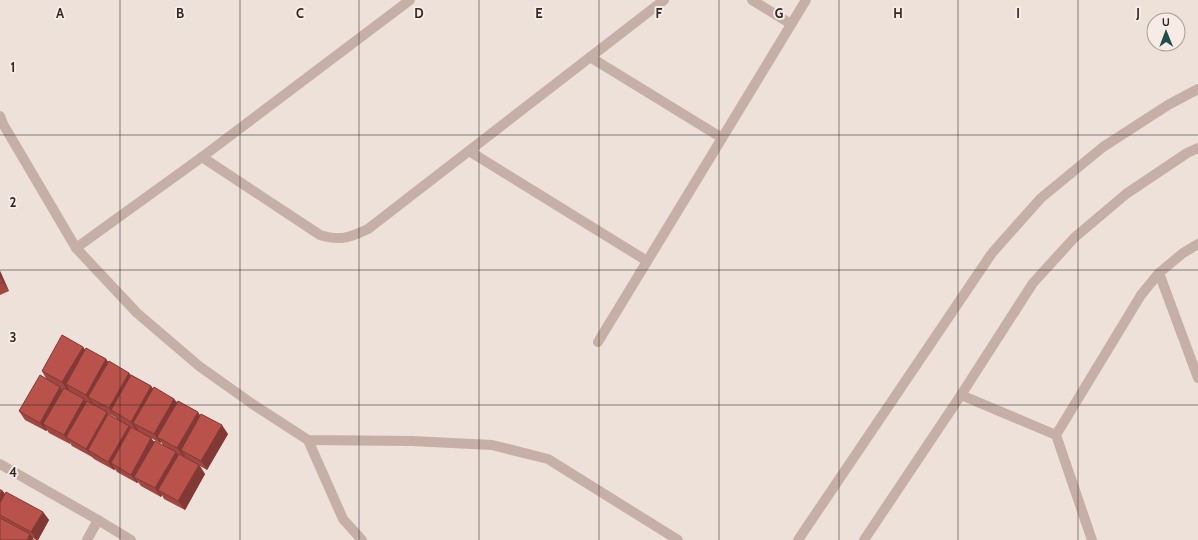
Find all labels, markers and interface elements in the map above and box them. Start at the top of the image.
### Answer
text: A [56,5,65,21]
text: B [176,5,184,21]
text: C [296,5,304,21]
text: D [414,5,424,21]
text: E [535,5,543,21]
text: F [656,5,663,21]
text: G [775,5,784,21]
text: H [893,5,903,21]
text: I [1016,5,1020,21]
text: J [1135,5,1140,21]
north arrow [1146,12,1186,52]
text: U [1162,15,1170,29]
text: 1 [11,59,15,75]
text: 2 [10,194,17,210]
text: 3 [9,329,17,345]
text: 4 [9,464,17,480]

